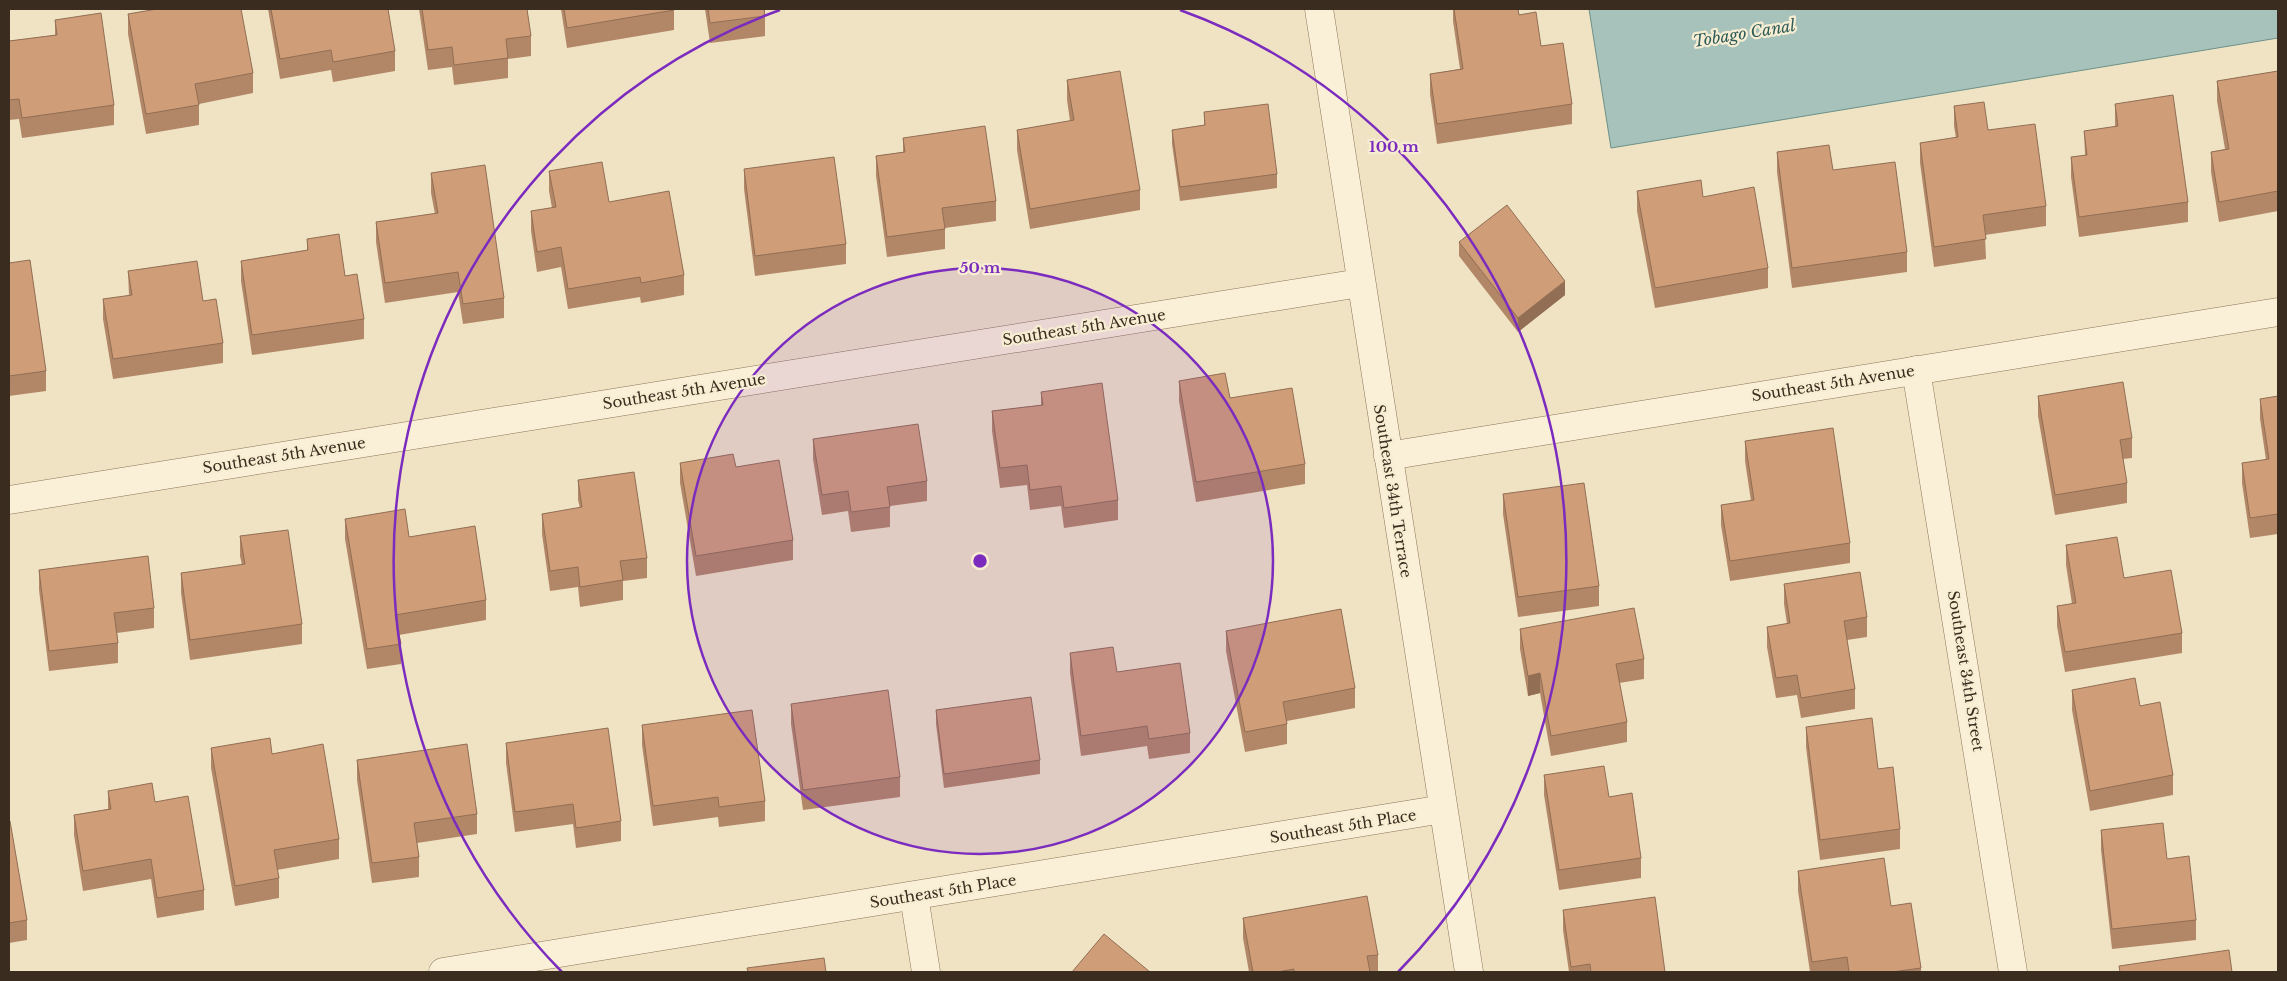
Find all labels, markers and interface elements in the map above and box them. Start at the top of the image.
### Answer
water label: Tobago Canal [1691,15,1798,51]
text: 100 m [1369,137,1419,156]
text: 50 m [960,258,1001,277]
street label: Southeast 5th Avenue [1001,305,1167,349]
street label: Southeast 5th Avenue [1750,361,1916,405]
street label: Southeast 5th Avenue [601,369,767,413]
street label: Southeast 34th Terrace [1370,403,1416,579]
street label: Southeast 5th Avenue [201,433,367,477]
centre of rings [971,552,989,570]
street label: Southeast 34th Street [1944,589,1988,753]
street label: Southeast 5th Place [1268,805,1418,847]
street label: Southeast 5th Place [868,870,1018,912]

